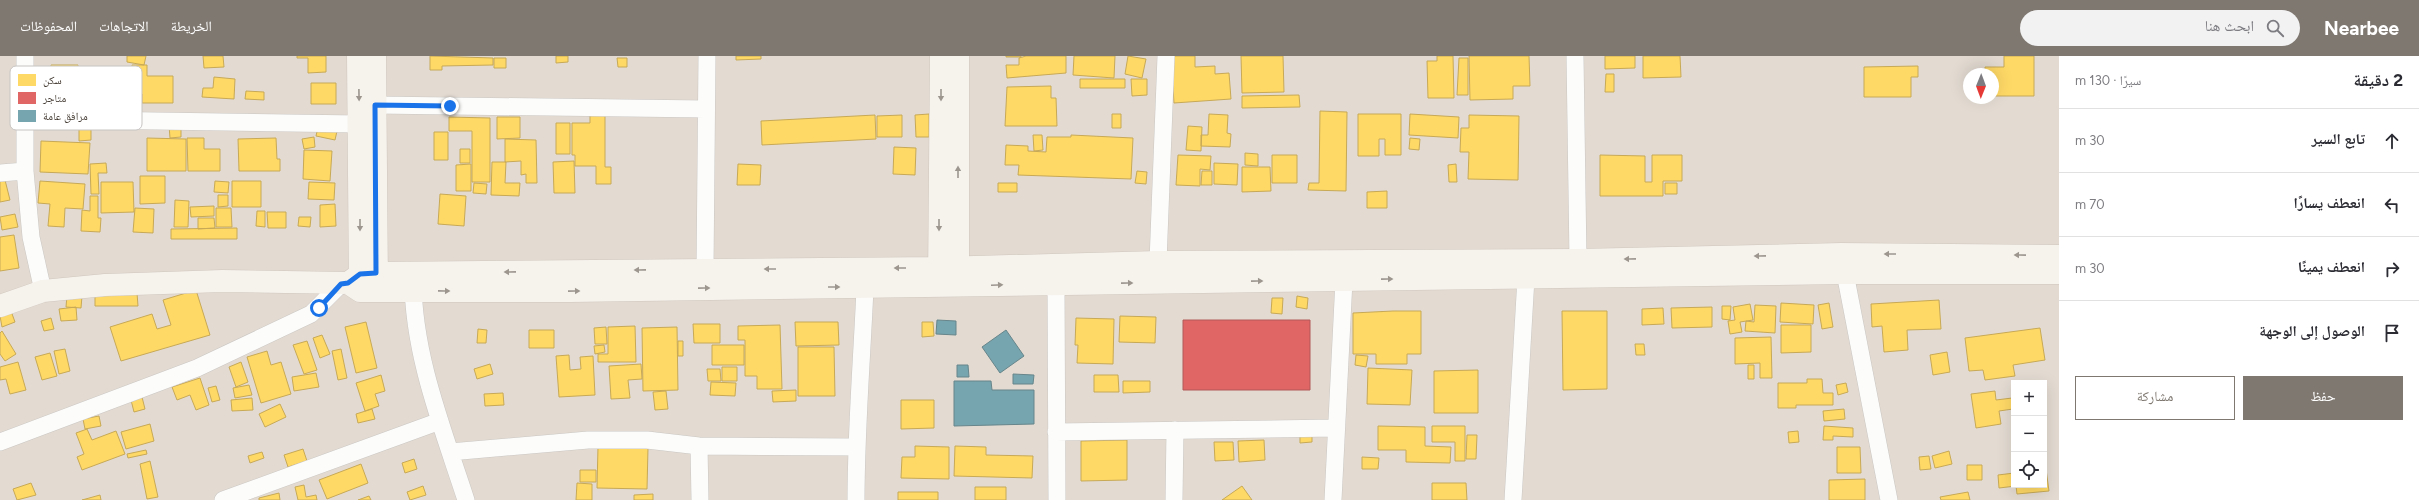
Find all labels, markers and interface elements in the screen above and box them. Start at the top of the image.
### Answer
search box [2020,10,2300,46]
text: ابحث هنا [2205,17,2254,35]
icon: search [2264,17,2286,39]
text: Nearbee [2324,17,2399,40]
text: المحفوظات [20,18,77,35]
text: الاتجاهات [99,18,149,35]
text: الخريطة [171,18,212,35]
legend [10,66,142,130]
north arrow [1963,68,1999,104]
text: 2 دقيقة [2353,70,2403,90]
text: سيرًا · 130 m [2075,73,2141,88]
text: سكن [43,74,62,87]
one-way arrow [356,89,362,102]
one-way arrow [938,89,944,102]
text: متاجر [42,92,66,105]
route end [441,97,459,115]
text: مرافق عامة [43,110,88,123]
text: تابع السير [2311,130,2365,148]
icon: ahead [2381,130,2403,152]
text: 30 m [2075,133,2105,148]
one-way arrow [955,165,961,178]
text: انعطف يسارًا [2293,194,2365,212]
icon: left [2381,194,2403,216]
text: 70 m [2075,197,2105,212]
one-way arrow [357,219,363,232]
one-way arrow [936,219,942,232]
one-way arrow [1883,251,1896,257]
one-way arrow [2013,252,2026,258]
one-way arrow [1753,253,1766,259]
one-way arrow [1623,256,1636,262]
text: انعطف يمينًا [2298,258,2365,276]
icon: right [2381,258,2403,280]
text: 30 m [2075,261,2105,276]
one-way arrow [893,265,906,271]
one-way arrow [763,266,776,272]
one-way arrow [633,267,646,273]
one-way arrow [503,269,516,275]
one-way arrow [1381,276,1393,283]
one-way arrow [1251,278,1264,284]
one-way arrow [1121,280,1134,286]
one-way arrow [991,282,1003,289]
one-way arrow [828,284,841,290]
one-way arrow [698,285,711,291]
one-way arrow [438,287,450,294]
one-way arrow [568,287,580,294]
route start [310,299,328,317]
text: الوصول إلى الوجهة [2259,322,2365,340]
icon: arrive [2381,322,2403,344]
button: مشاركة [2075,376,2235,420]
button: حفظ [2243,376,2403,420]
map controls [2011,380,2047,488]
button: + [2011,380,2047,416]
button: − [2011,416,2047,452]
button: locate [2011,452,2047,488]

